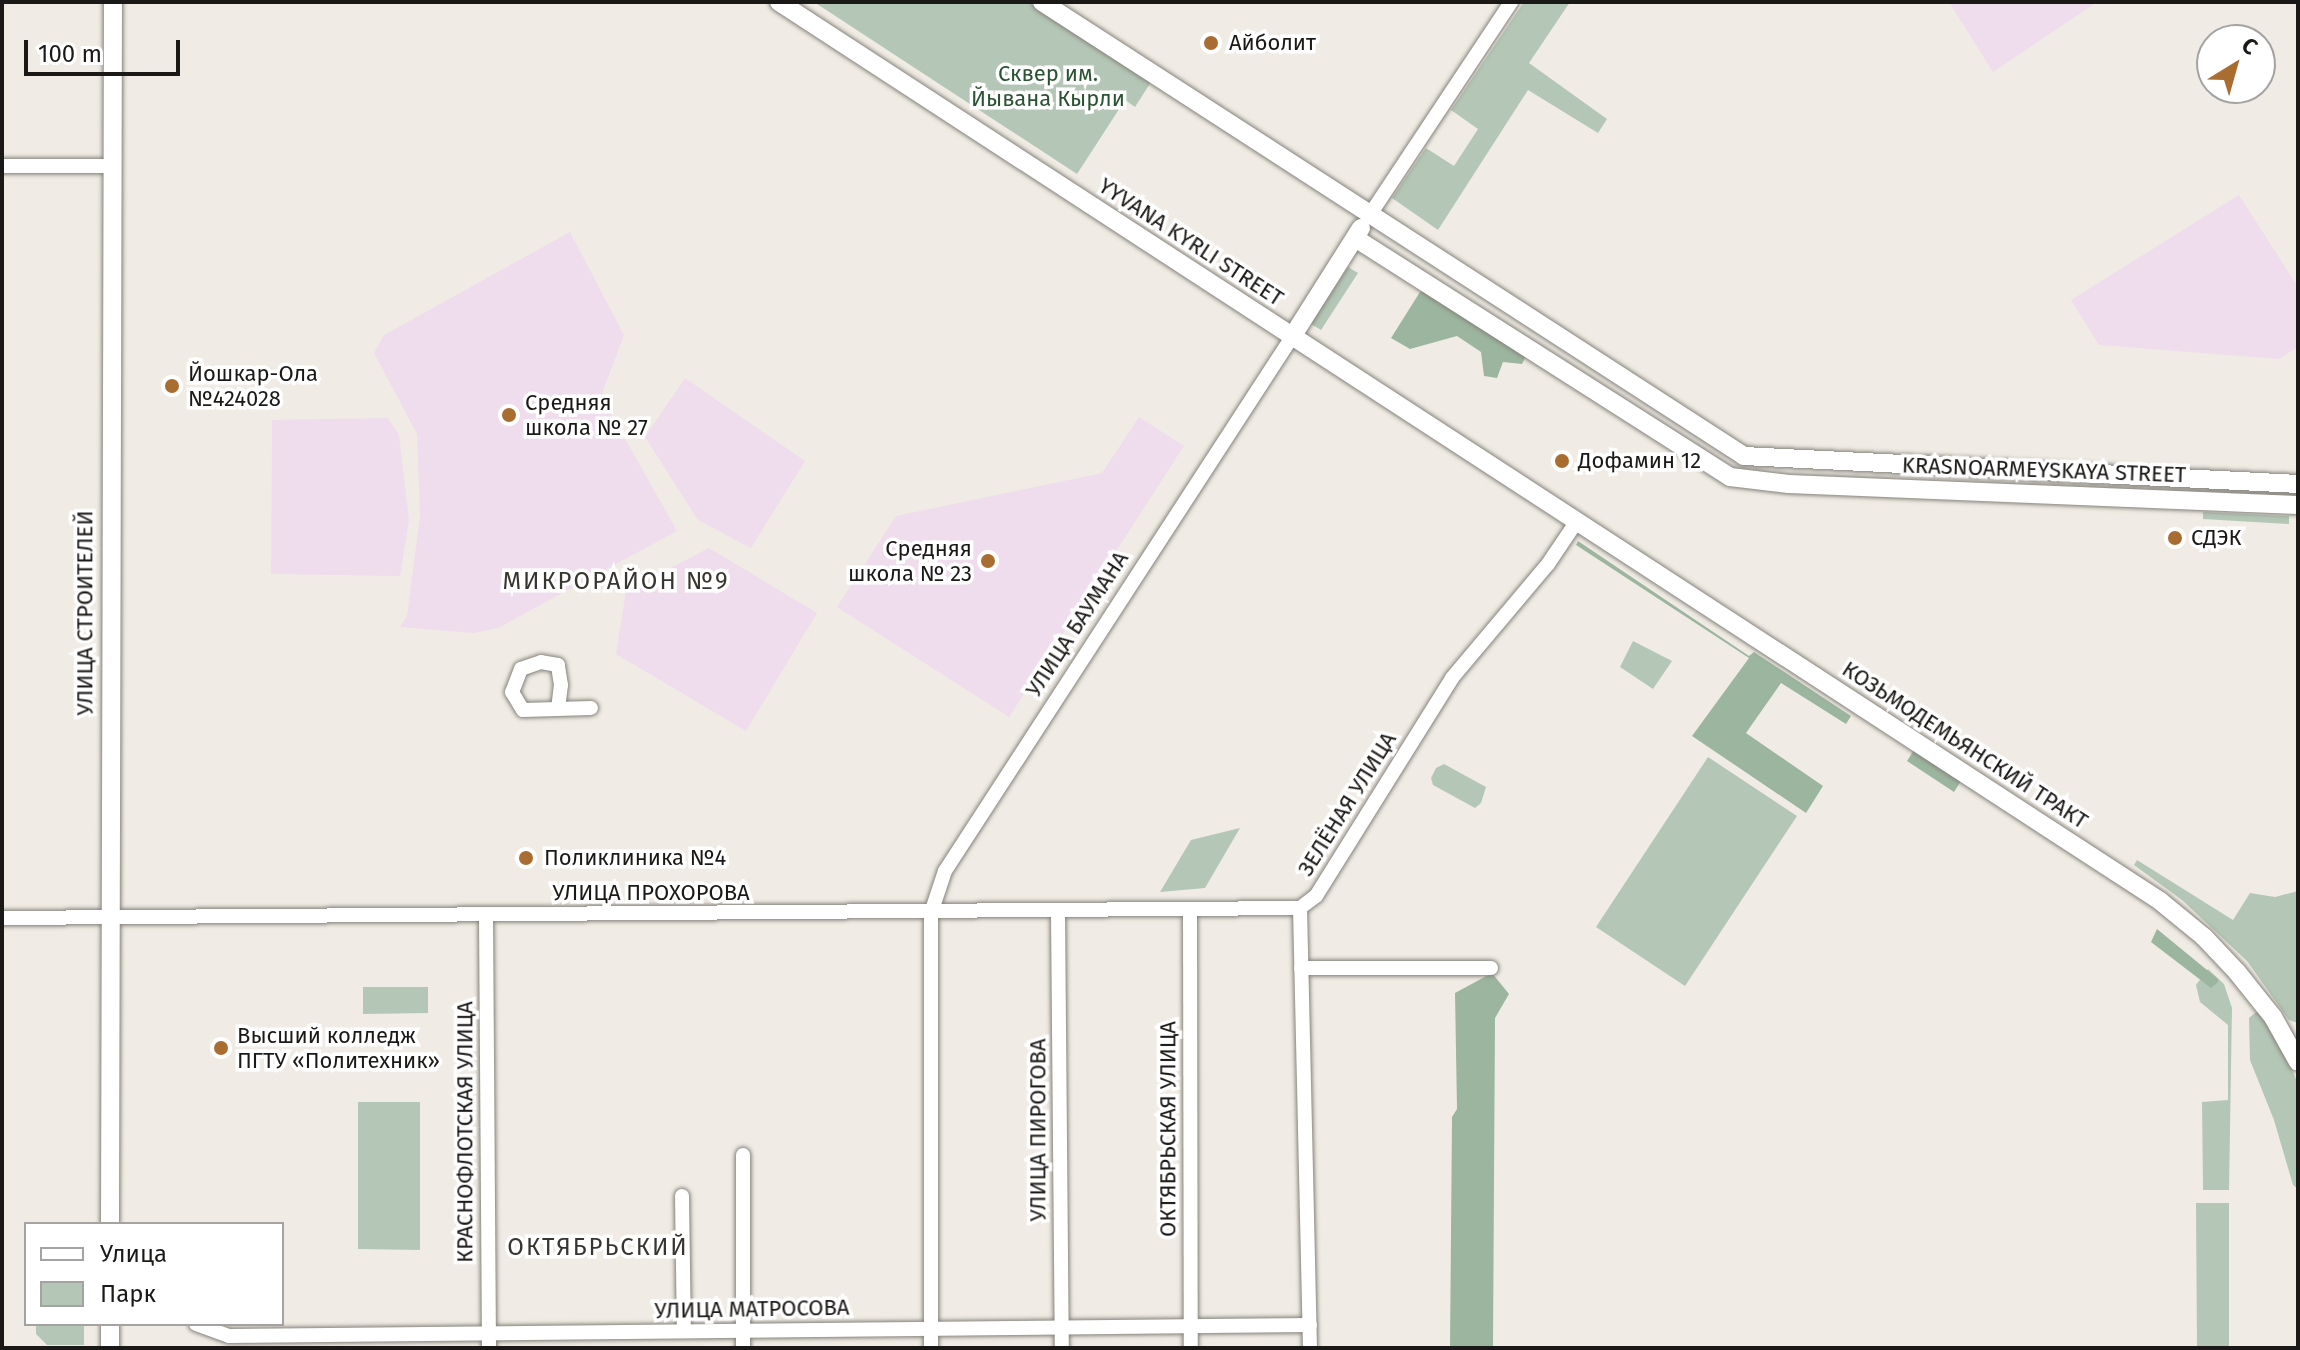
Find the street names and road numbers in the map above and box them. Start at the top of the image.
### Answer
street label: YYVANA KYRLI STREET [1094,172,1288,312]
street label: KRASNOARMEYSKAYA STREET [1901,452,2187,488]
street label: УЛИЦА СТРОИТЕЛЕЙ [72,511,98,715]
street label: УЛИЦА БАУМАНА [1020,546,1134,702]
street label: КОЗЬМОДЕМЬЯНСКИЙ ТРАКТ [1837,656,2093,834]
street label: ЗЕЛЁНАЯ УЛИЦА [1292,727,1402,881]
street label: УЛИЦА ПРОХОРОВА [552,880,750,906]
street label: КРАСНОФЛОТСКАЯ УЛИЦА [452,1001,478,1263]
street label: ОКТЯБРЬСКАЯ УЛИЦА [1155,1021,1181,1237]
street label: УЛИЦА ПИРОГОВА [1025,1039,1051,1221]
street label: УЛИЦА МАТРОСОВА [654,1294,850,1324]

